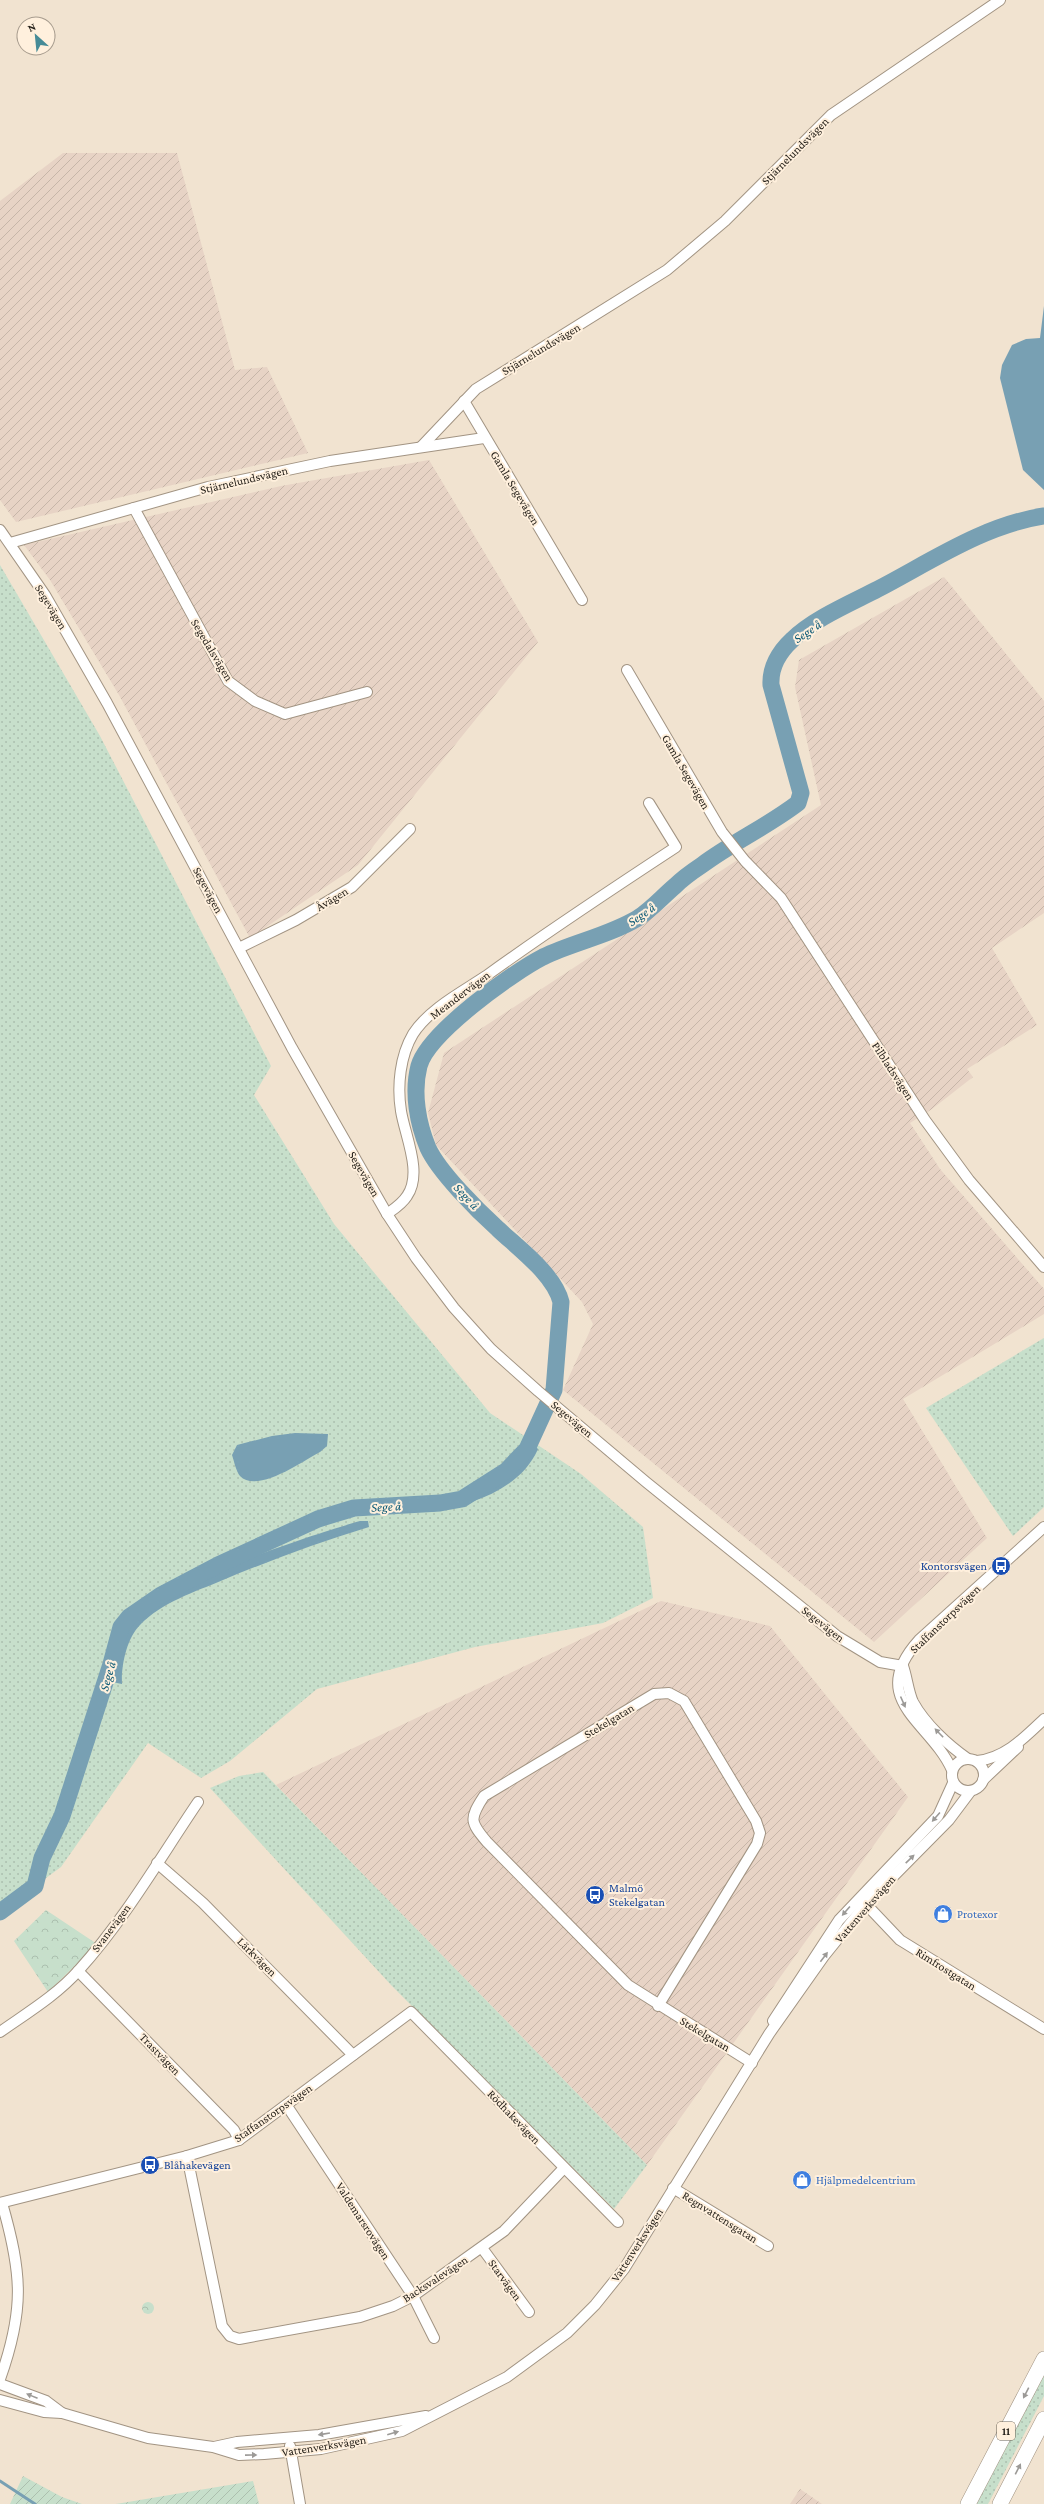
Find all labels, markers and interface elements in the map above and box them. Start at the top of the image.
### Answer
north arrow [16,16,56,56]
text: N [25,20,38,34]
street label: Stjärnelundsvägen [758,114,832,188]
street label: Stjärnelundsvägen [499,320,583,378]
street label: Gamla Segevägen [487,448,543,528]
street label: Stjärnelundsvägen [199,463,290,497]
street label: Segevägen [32,582,70,633]
street label: Segedalsvägen [188,616,236,684]
water label: Sege å [791,617,824,646]
street label: Gamla Segevägen [659,732,713,812]
street label: Segevägen [190,864,226,916]
street label: Åvägen [313,884,351,914]
water label: Sege å [625,900,658,929]
street label: Meandervägen [427,968,493,1022]
street label: Pilbladsvägen [869,1039,917,1103]
street label: Segevägen [345,1149,383,1200]
water label: Sege å [451,1180,482,1213]
street label: Segevägen [548,1397,596,1441]
water label: Sege å [371,1498,402,1515]
bus stop icon: Kontorsvägen [990,1555,1012,1577]
place label: Kontorsvägen [921,1559,988,1573]
street label: Staffanstorpsvägen [907,1581,983,1656]
street label: Segevägen [799,1603,848,1645]
water label: Sege å [96,1660,119,1693]
one-way arrow [900,1697,906,1708]
street label: Stekelgatan [581,1700,637,1741]
one-way arrow [934,1728,944,1738]
one-way arrow [932,1812,941,1823]
one-way arrow [905,1855,915,1864]
street label: Vattenverksvägen [832,1872,899,1946]
place label: Malmö Stekelgatan [609,1881,666,1909]
bus stop icon: Malmö Stekelgatan [584,1884,606,1906]
street label: Svanevägen [88,1901,134,1955]
shop icon: Protexor [932,1903,954,1925]
one-way arrow [842,1906,851,1917]
place label: Protexor [957,1907,998,1921]
street label: Lärkvägen [234,1934,280,1980]
street label: Rimfrostgatan [913,1945,979,1993]
one-way arrow [819,1951,828,1962]
street label: Stekelgatan [677,2014,733,2055]
street label: Trastvägen [136,2030,184,2078]
street label: Staffanstorpsvägen [231,2080,315,2145]
street label: Rödhakevägen [485,2087,544,2147]
bus stop icon: Blåhakevägen [139,2154,161,2176]
place label: Blåhakevägen [164,2158,231,2172]
shop icon: Hjälpmedelcentrium [791,2169,813,2191]
place label: Hjälpmedelcentrium [816,2173,916,2187]
street label: Valdemarsrovägen [333,2180,393,2263]
street label: Regnvattensgatan [680,2188,761,2246]
street label: Vattenverksvägen [608,2205,666,2284]
street label: Backsvalevägen [400,2252,471,2305]
street label: Starvägen [485,2257,525,2304]
one-way arrow [1023,2387,1029,2399]
one-way arrow [26,2392,38,2398]
road number: 11 [997,2422,1015,2440]
one-way arrow [387,2430,399,2436]
one-way arrow [318,2431,330,2437]
street label: Vattenverksvägen [281,2432,368,2460]
one-way arrow [245,2451,257,2458]
one-way arrow [1015,2463,1021,2475]

